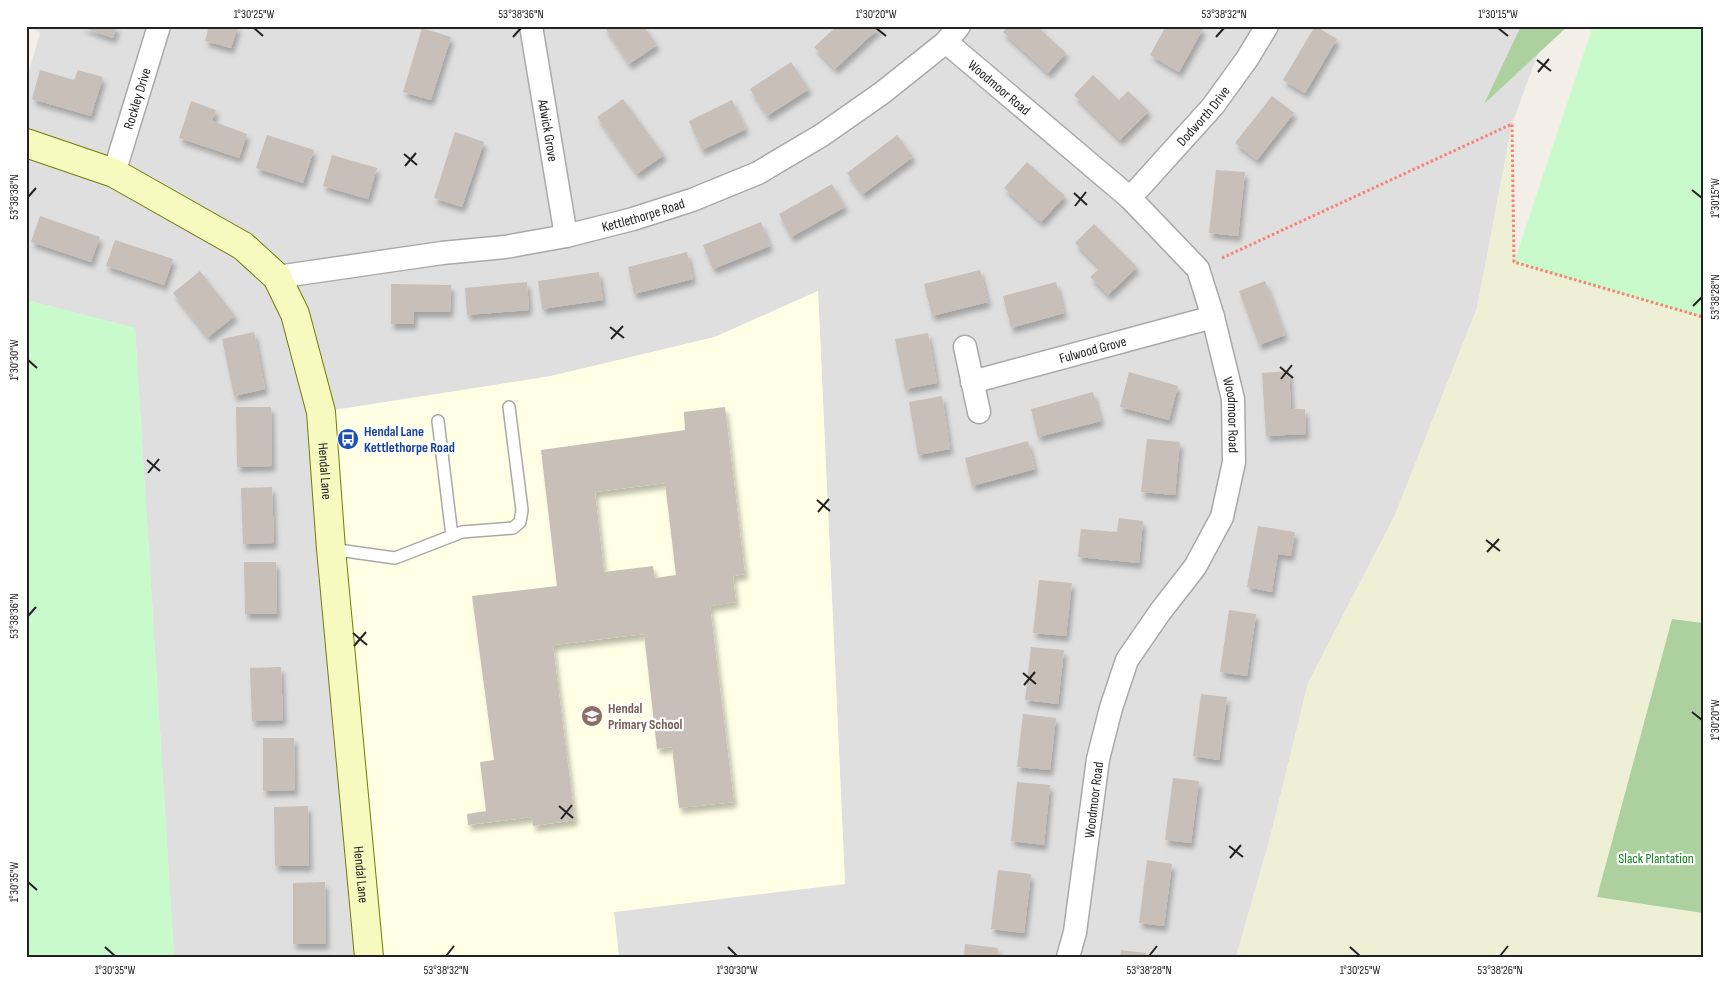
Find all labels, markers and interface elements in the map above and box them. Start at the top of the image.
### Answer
text: 1°30'25"W [234,7,274,22]
text: 53°38'36"N [498,7,544,22]
text: 1°30'20"W [855,7,897,22]
text: 53°38'32"N [1201,7,1247,22]
text: 1°30'15"W [1478,7,1518,22]
street label: Woodmoor Road [965,56,1034,119]
street label: Rockley Drive [119,66,154,131]
street label: Dodworth Drive [1173,83,1233,149]
street label: Adwick Grove [535,97,562,163]
text: 53°38'38"N [7,174,22,220]
text: 1°30'15"W [1708,178,1723,218]
street label: Kettlethorpe Road [600,194,687,235]
text: 53°38'28"N [1708,274,1723,320]
street label: Fulwood Grove [1057,332,1128,367]
text: 1°30'30"W [7,339,22,381]
street label: Woodmoor Road [1219,375,1242,453]
place label: Hendal Lane Kettlethorpe Road [364,423,455,456]
bus stop icon: Hendal Lane Kettlethorpe Road [336,427,360,451]
street label: Hendal Lane [315,442,336,500]
text: 53°38'36"N [7,593,22,639]
text: 1°30'20"W [1708,699,1723,741]
place label: Hendal Primary School [608,700,683,733]
school or university icon: Hendal Primary School [580,704,604,728]
street label: Woodmoor Road [1081,761,1107,839]
street label: Hendal Lane [350,845,372,904]
park label: Slack Plantation [1618,850,1694,867]
text: 1°30'35"W [7,861,22,902]
text: 1°30'35"W [95,963,136,978]
text: 53°38'32"N [423,963,469,978]
text: 1°30'30"W [716,963,758,978]
text: 53°38'28"N [1126,963,1172,978]
text: 1°30'25"W [1340,963,1380,978]
text: 53°38'26"N [1477,963,1523,978]

